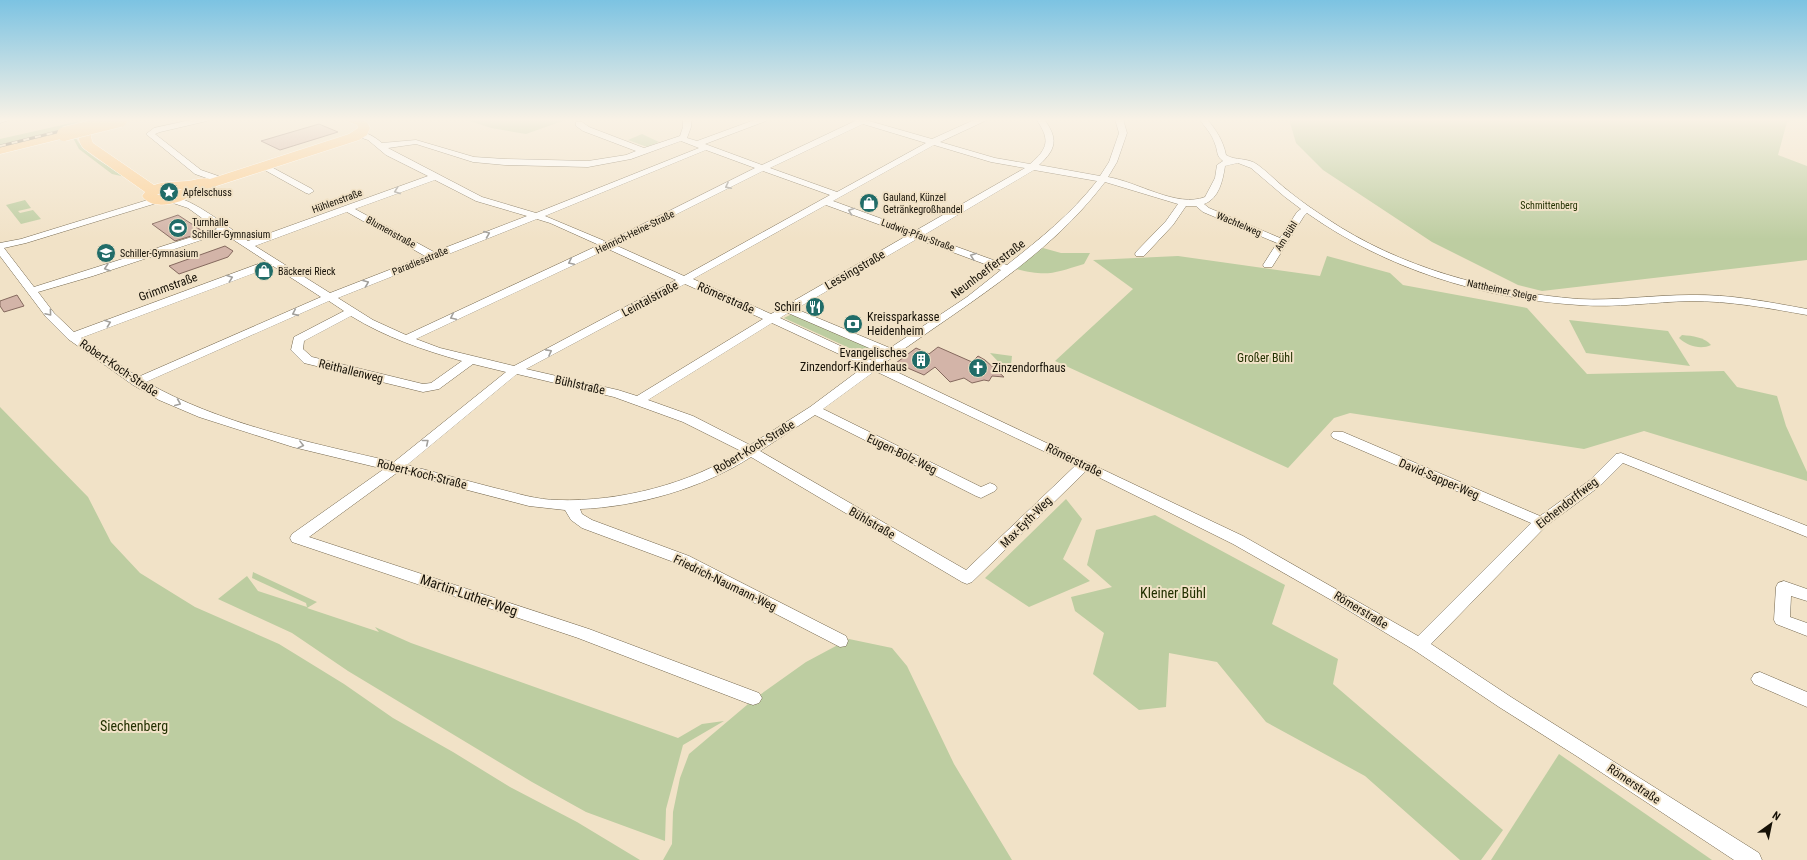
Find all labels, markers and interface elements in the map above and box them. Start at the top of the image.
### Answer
place icon: Apfelschuss [158,181,180,203]
one-way arrow [724,181,732,189]
one-way arrow [394,186,401,195]
place label: Apfelschuss [183,187,232,198]
street label: Hühlenstraße [310,187,364,215]
shop icon: Gauland, Künzel Getränkegroßhandel [858,192,880,214]
place label: Gauland, Künzel Getränkegroßhandel [883,192,963,215]
park label: Schmittenberg [1520,200,1578,211]
one-way arrow [848,207,855,215]
street label: Heinrich-Heine-Straße [594,208,676,256]
street label: Wachtelweg [1215,210,1263,238]
street label: Blumenstraße [364,214,418,250]
sports icon: Turnhalle Schiller-Gymnasium [167,217,189,239]
place label: Turnhalle Schiller-Gymnasium [192,217,270,240]
street label: Ludwig-Pfau-Straße [880,217,956,253]
street label: Am Bühl [1273,219,1299,253]
one-way arrow [483,231,491,239]
street label: Neunhoefferstraße [948,236,1028,301]
school or university icon: Schiller-Gymnasium [95,242,117,264]
street label: Paradiesstraße [390,245,450,277]
street label: Lessingstraße [823,247,888,293]
place label: Schiller-Gymnasium [120,248,198,259]
one-way arrow [969,252,976,260]
one-way arrow [568,257,575,265]
shop icon: Bäckerei Rieck [253,260,275,282]
one-way arrow [103,264,110,272]
place label: Bäckerei Rieck [278,266,336,277]
street label: Grimmstraße [137,270,200,304]
one-way arrow [227,274,234,282]
street label: Nattheimer Steige [1466,277,1538,303]
street label: Leintalstraße [619,278,681,320]
one-way arrow [363,279,370,287]
street label: Römerstraße [695,279,757,317]
restaurant icon: Schiri [804,296,826,318]
place label: Schiri [774,300,801,314]
one-way arrow [291,308,298,316]
one-way arrow [45,309,52,316]
place label: Kreissparkasse Heidenheim [867,310,940,338]
one-way arrow [450,312,457,320]
bank icon: Kreissparkasse Heidenheim [842,313,864,335]
one-way arrow [105,319,112,328]
street label: Robert-Koch-Straße [77,336,161,400]
place label: Evangelisches Zinzendorf-Kinderhaus [800,346,907,374]
building icon: Evangelisches Zinzendorf-Kinderhaus [910,349,932,371]
one-way arrow [545,350,552,357]
park label: Großer Bühl [1237,351,1293,365]
street label: Reithallenweg [317,356,385,386]
church icon: Zinzendorfhaus [967,357,989,379]
place label: Zinzendorfhaus [992,361,1066,375]
street label: Bühlstraße [554,372,607,398]
one-way arrow [174,399,181,407]
street label: Robert-Koch-Straße [711,417,797,477]
street label: Eugen-Bolz-Weg [865,431,939,477]
one-way arrow [298,440,304,448]
one-way arrow [422,440,429,447]
street label: Römerstraße [1044,440,1105,480]
street label: Robert-Koch-Straße [376,456,469,492]
street label: David-Sapper-Weg [1397,456,1481,502]
street label: Eichendorffweg [1533,475,1601,531]
street label: Max-Eyth-Weg [997,493,1055,551]
street label: Bühlstraße [846,504,898,542]
street label: Friedrich-Naumann-Weg [671,552,779,614]
street label: Martin-Luther-Weg [418,571,520,619]
park label: Kleiner Bühl [1140,585,1206,601]
street label: Römerstraße [1331,588,1391,632]
park label: Siechenberg [100,718,168,734]
street label: Römerstraße [1605,761,1663,807]
north arrow [1751,804,1791,844]
text: N [1770,809,1783,823]

